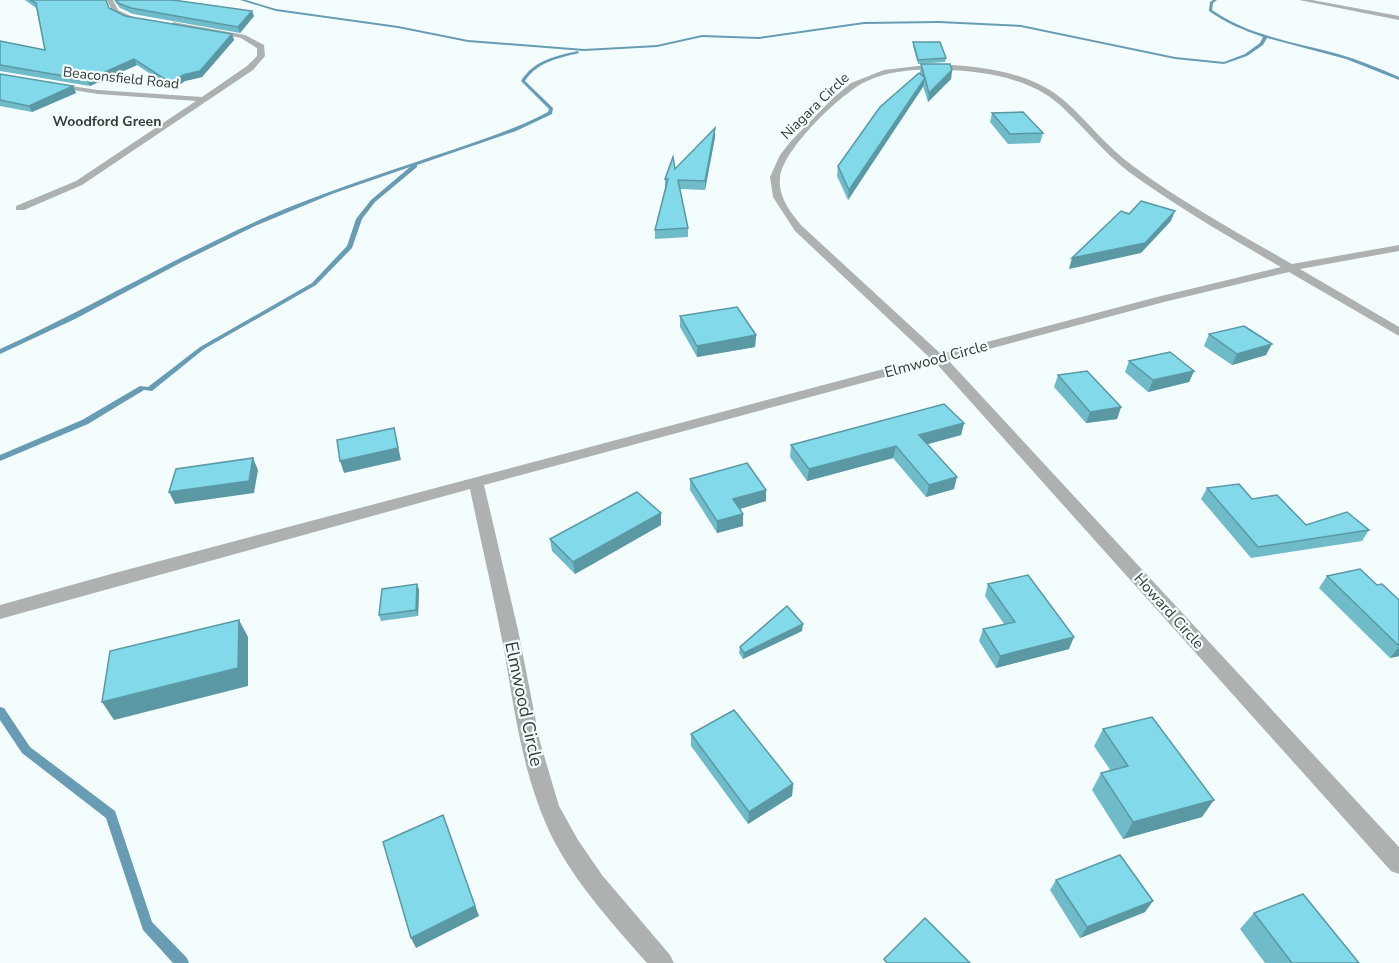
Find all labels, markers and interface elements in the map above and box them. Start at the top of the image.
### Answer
street label: Beaconsfield Road [62,62,180,94]
street label: Niagara Circle [777,69,853,143]
district label: Woodford Green [53,112,161,131]
street label: Elmwood Circle [882,336,990,382]
street label: Howard Circle [1129,569,1209,653]
street label: Elmwood Circle [499,639,549,769]

